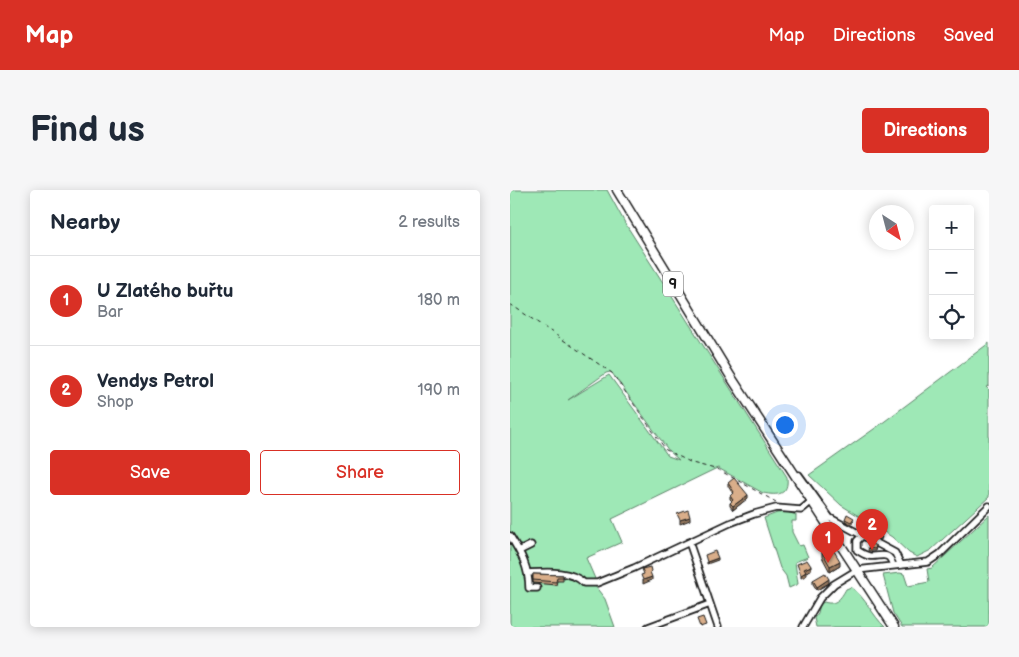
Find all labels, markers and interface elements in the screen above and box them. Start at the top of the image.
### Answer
text: Map [25,21,73,50]
text: Map [769,25,805,46]
text: Directions [833,25,915,46]
text: Saved [943,25,994,46]
button: Directions [862,108,989,153]
text: Find us [30,109,145,152]
north arrow [869,205,914,250]
map controls [929,205,974,340]
button: + [929,205,974,250]
text: Nearby [50,210,120,235]
text: 2 results [398,213,460,232]
button: − [929,250,974,295]
road number: 9 [663,272,683,296]
text: U Zlatého buřtu [97,280,233,303]
text: 1 [63,291,69,310]
text: 180 m [418,291,460,310]
button: locate [929,295,974,340]
text: Bar [97,303,123,322]
text: Vendys Petrol [97,370,214,393]
text: 2 [61,381,71,400]
text: 190 m [418,381,460,400]
text: Shop [97,393,134,412]
your location [772,412,798,438]
button: Save [50,450,250,495]
button: Share [260,450,460,495]
pin: 2 [856,509,888,550]
pin: 1 [812,522,844,563]

